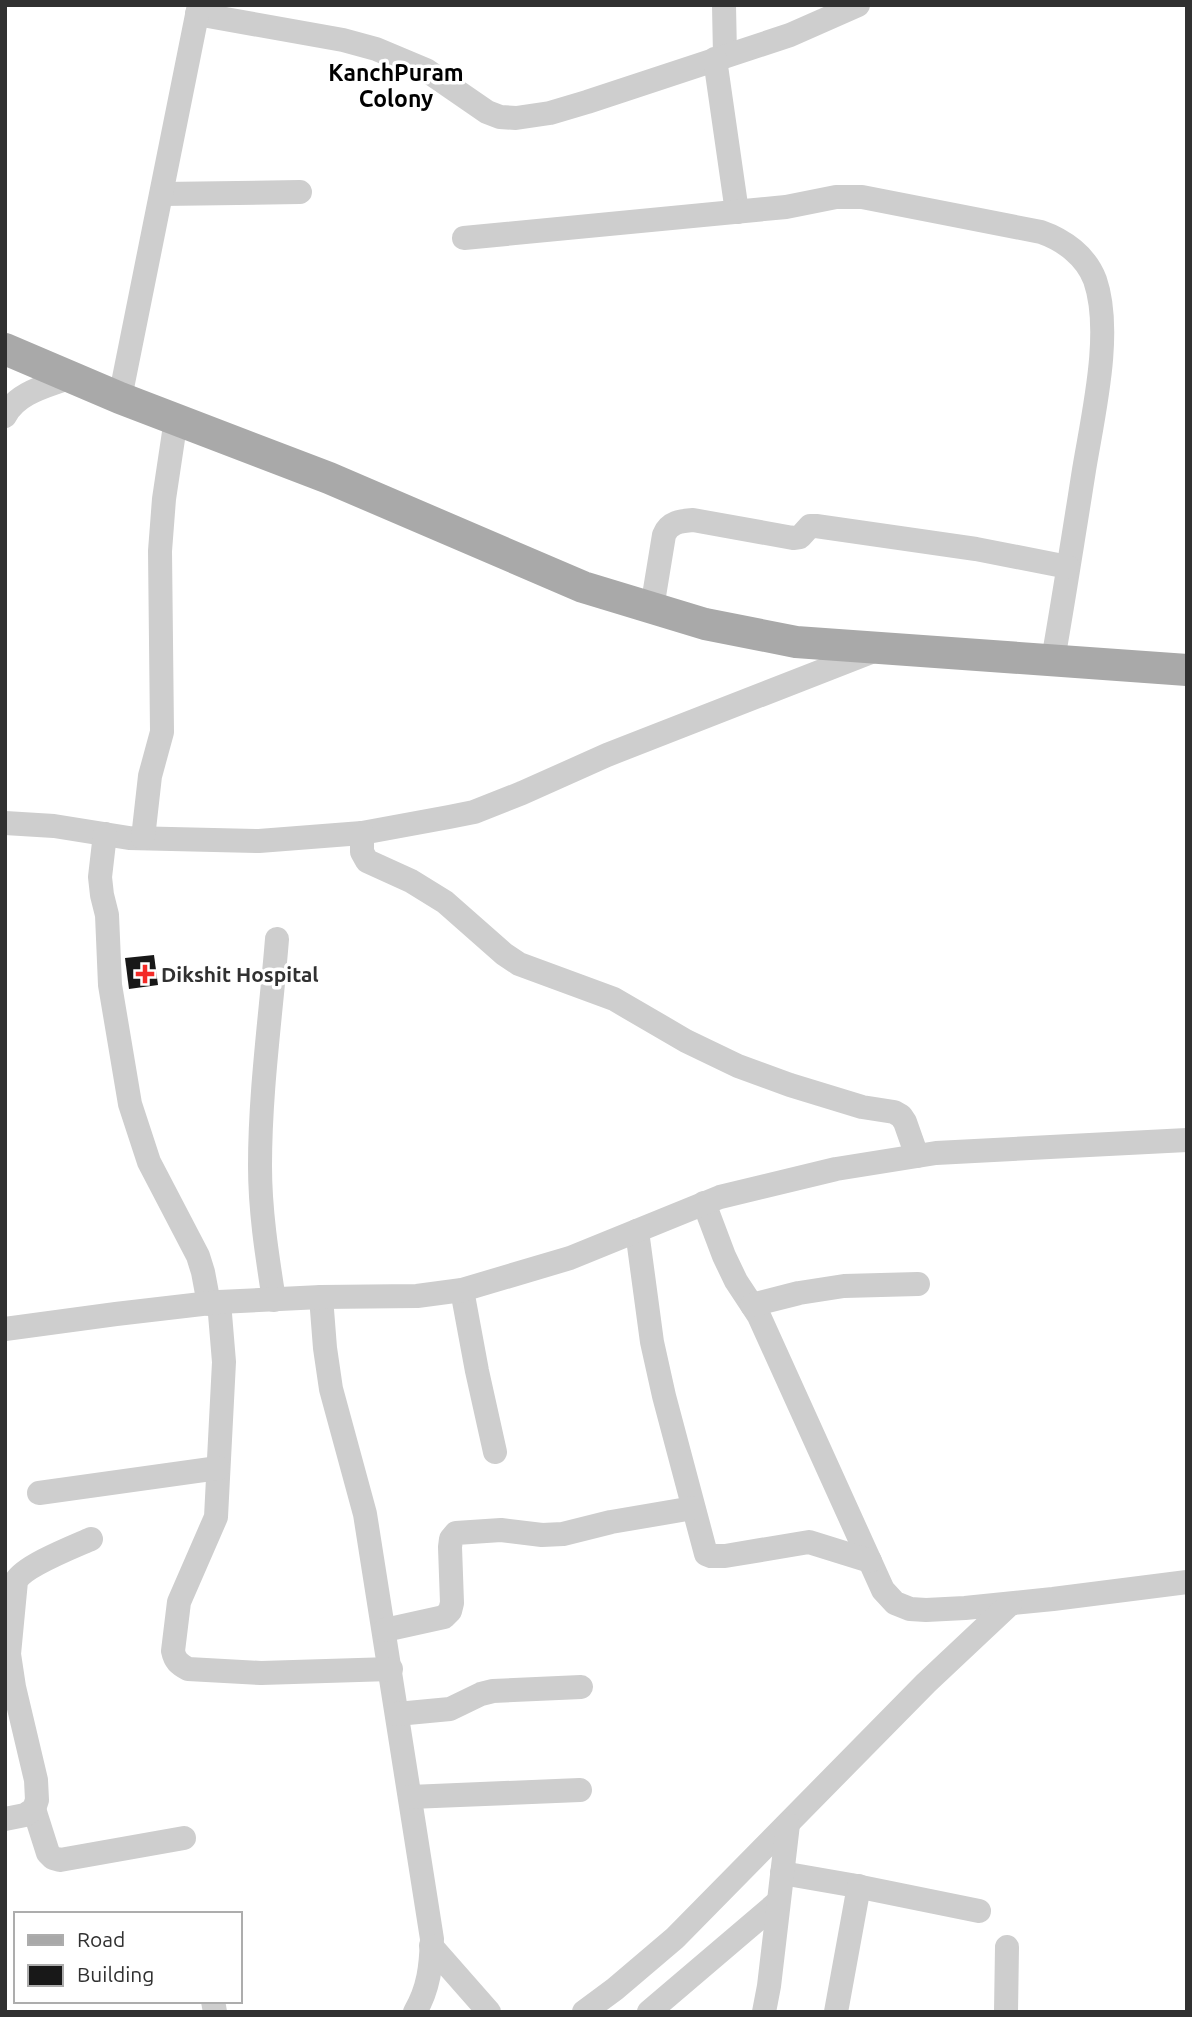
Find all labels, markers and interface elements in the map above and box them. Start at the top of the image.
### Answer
district label: KanchPuram Colony [328,60,464,111]
place label: Dikshit Hospital [161,962,319,986]
marker: Dikshit Hospital [135,964,155,984]
legend [14,1912,242,2003]
text: Road [77,1927,125,1951]
text: Building [77,1962,154,1986]

